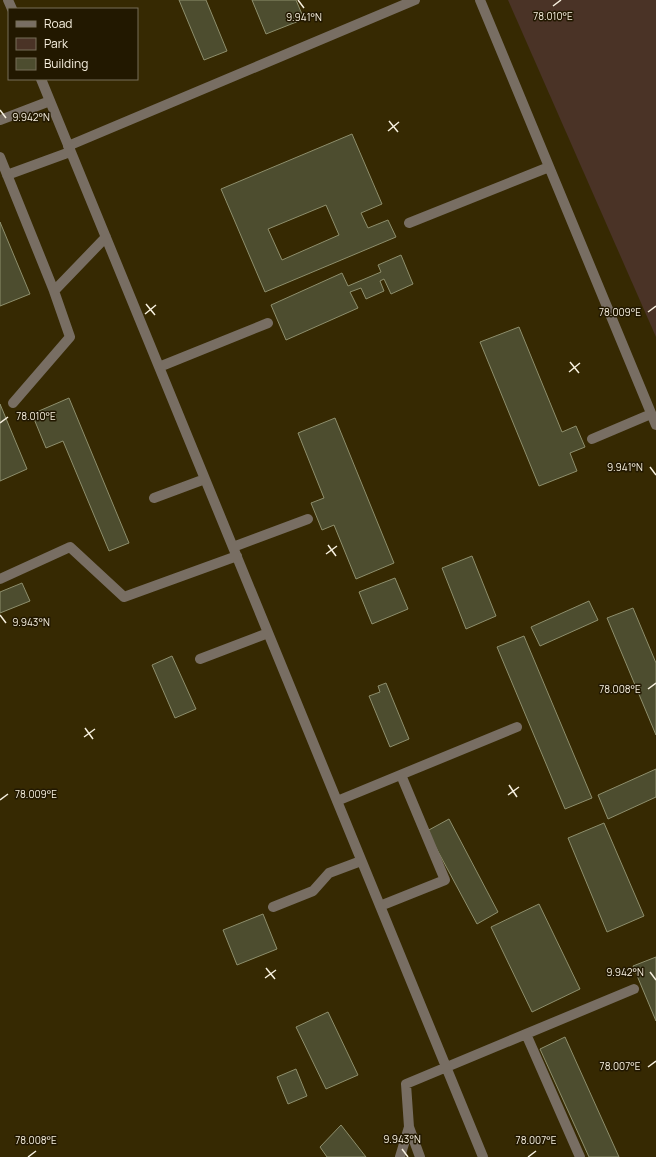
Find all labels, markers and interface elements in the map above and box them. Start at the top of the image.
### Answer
legend [8,8,138,80]
text: 78.010°E [533,9,573,23]
text: 9.941°N [286,10,322,24]
text: Road [44,15,72,32]
text: Park [44,35,69,52]
text: Building [44,55,88,72]
text: 9.942°N [12,110,50,124]
text: 78.009°E [599,305,641,319]
text: 78.010°E [16,409,56,423]
text: 9.941°N [607,460,643,474]
text: 9.943°N [12,615,50,629]
text: 78.008°E [599,682,641,696]
text: 78.009°E [15,787,57,801]
text: 9.942°N [606,965,644,979]
text: 78.007°E [600,1059,641,1073]
text: 9.943°N [383,1132,421,1146]
text: 78.008°E [15,1133,57,1147]
text: 78.007°E [516,1133,557,1147]

